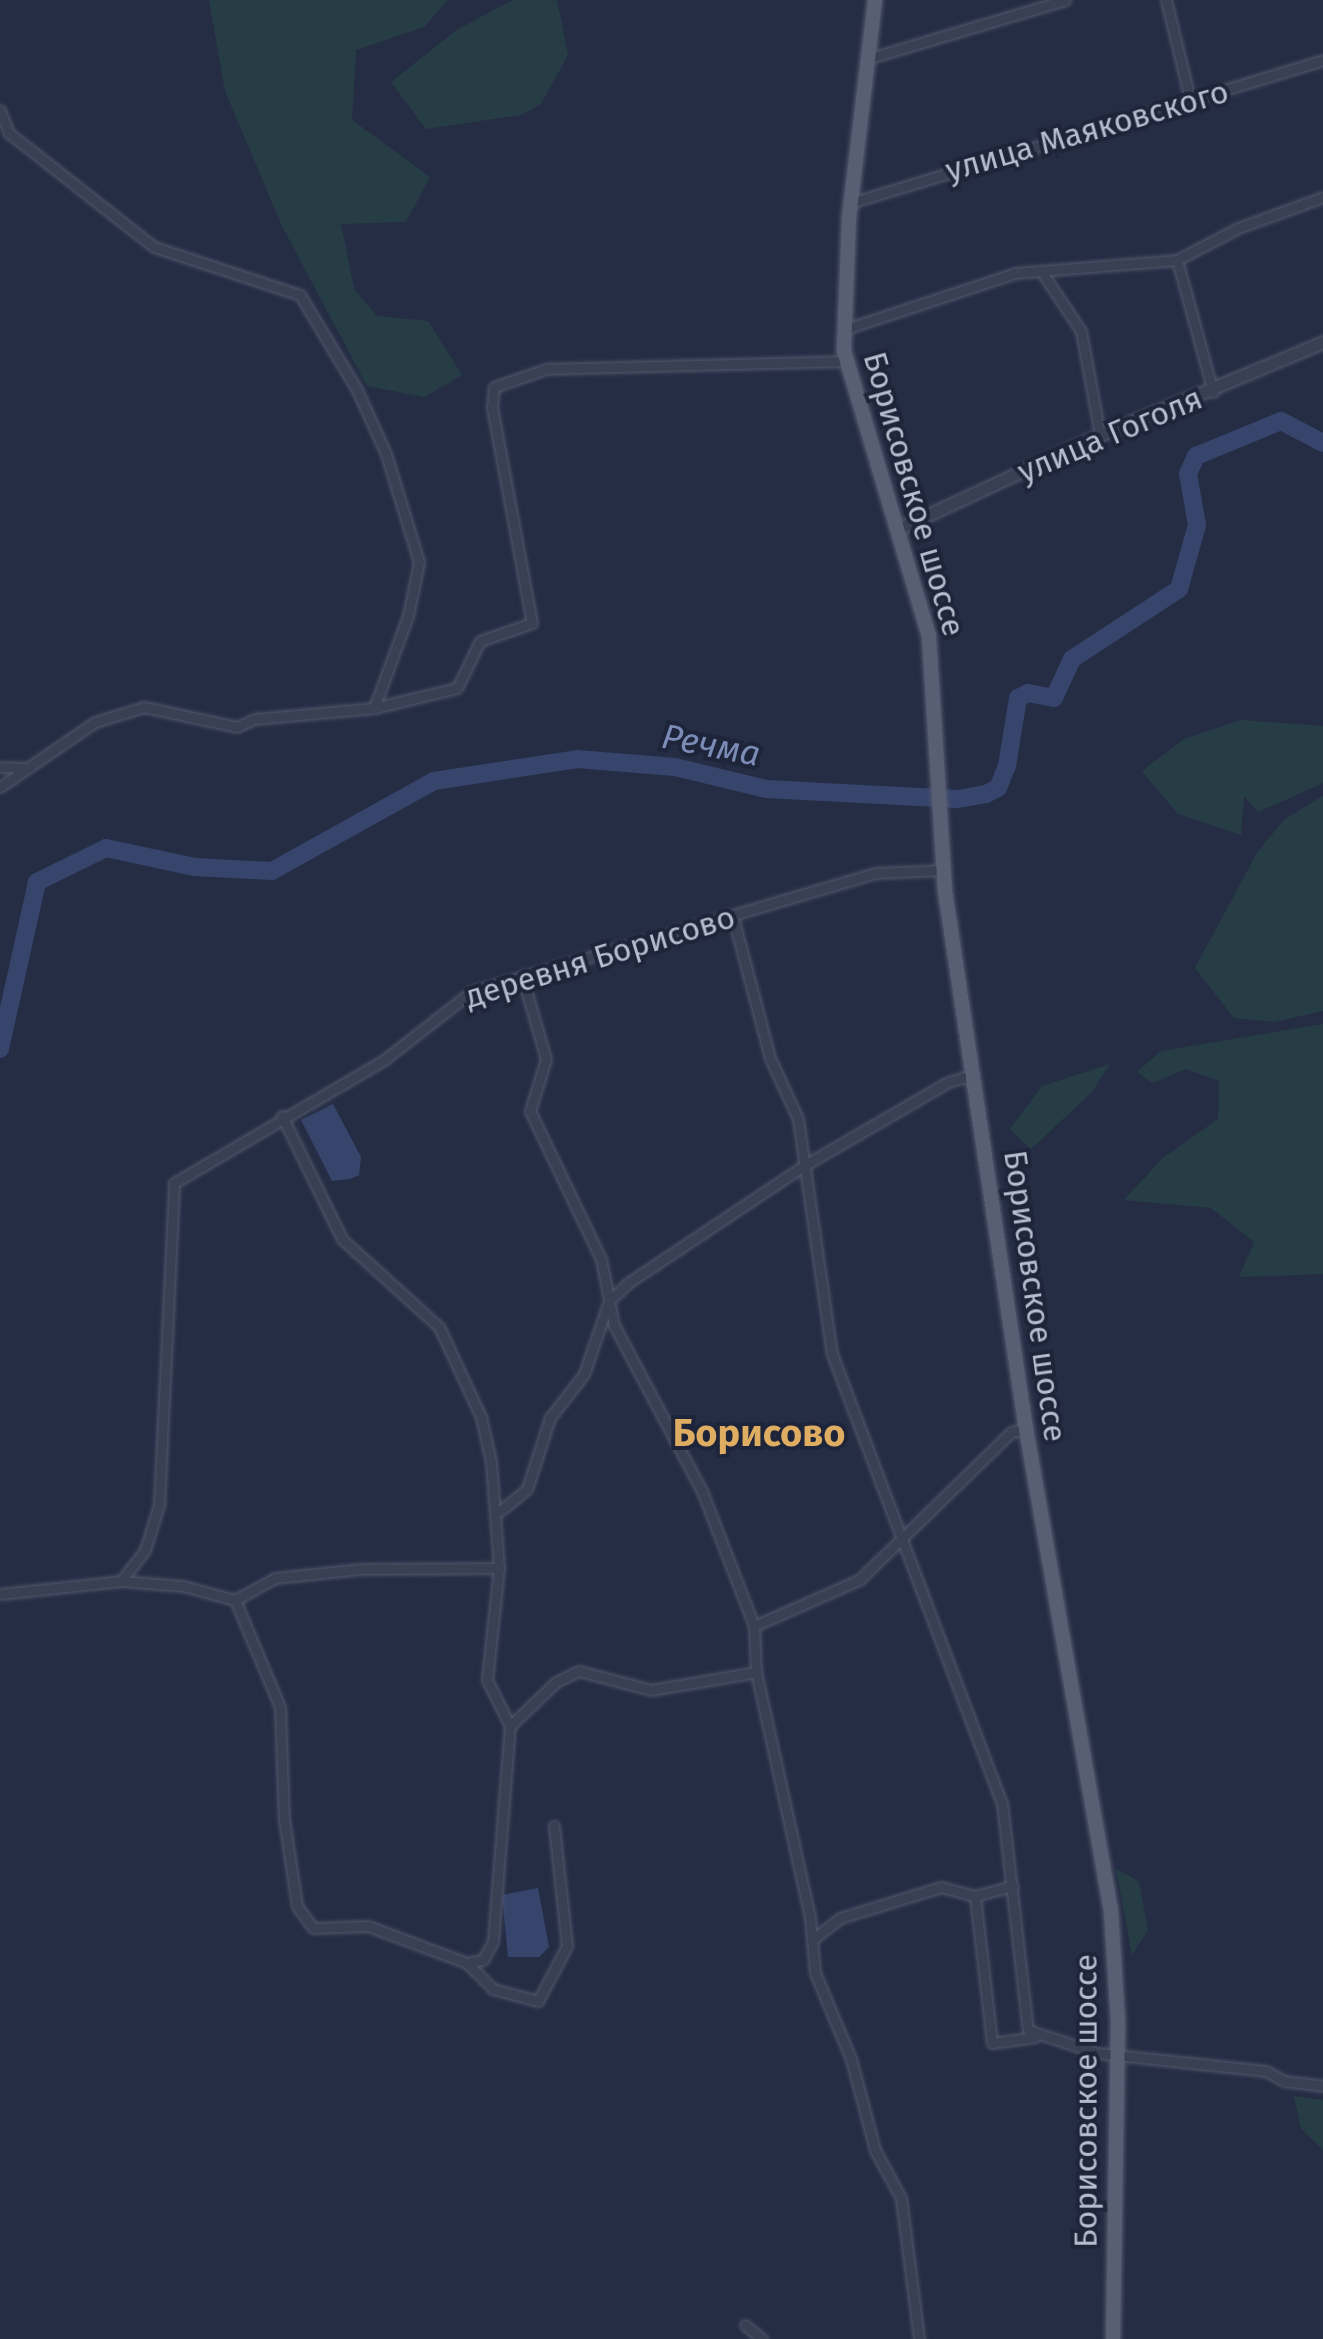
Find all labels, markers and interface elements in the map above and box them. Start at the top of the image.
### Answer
street label: улица Маяковского [941,72,1233,190]
street label: Борисовское шоссе [855,347,973,641]
street label: улица Гоголя [1012,379,1208,491]
water label: Речма [658,715,764,775]
street label: деревня Борисово [460,898,740,1016]
street label: Борисовское шоссе [996,1148,1074,1444]
district label: Борисово [673,1411,845,1457]
street label: Борисовское шоссе [1067,1954,1105,2248]

